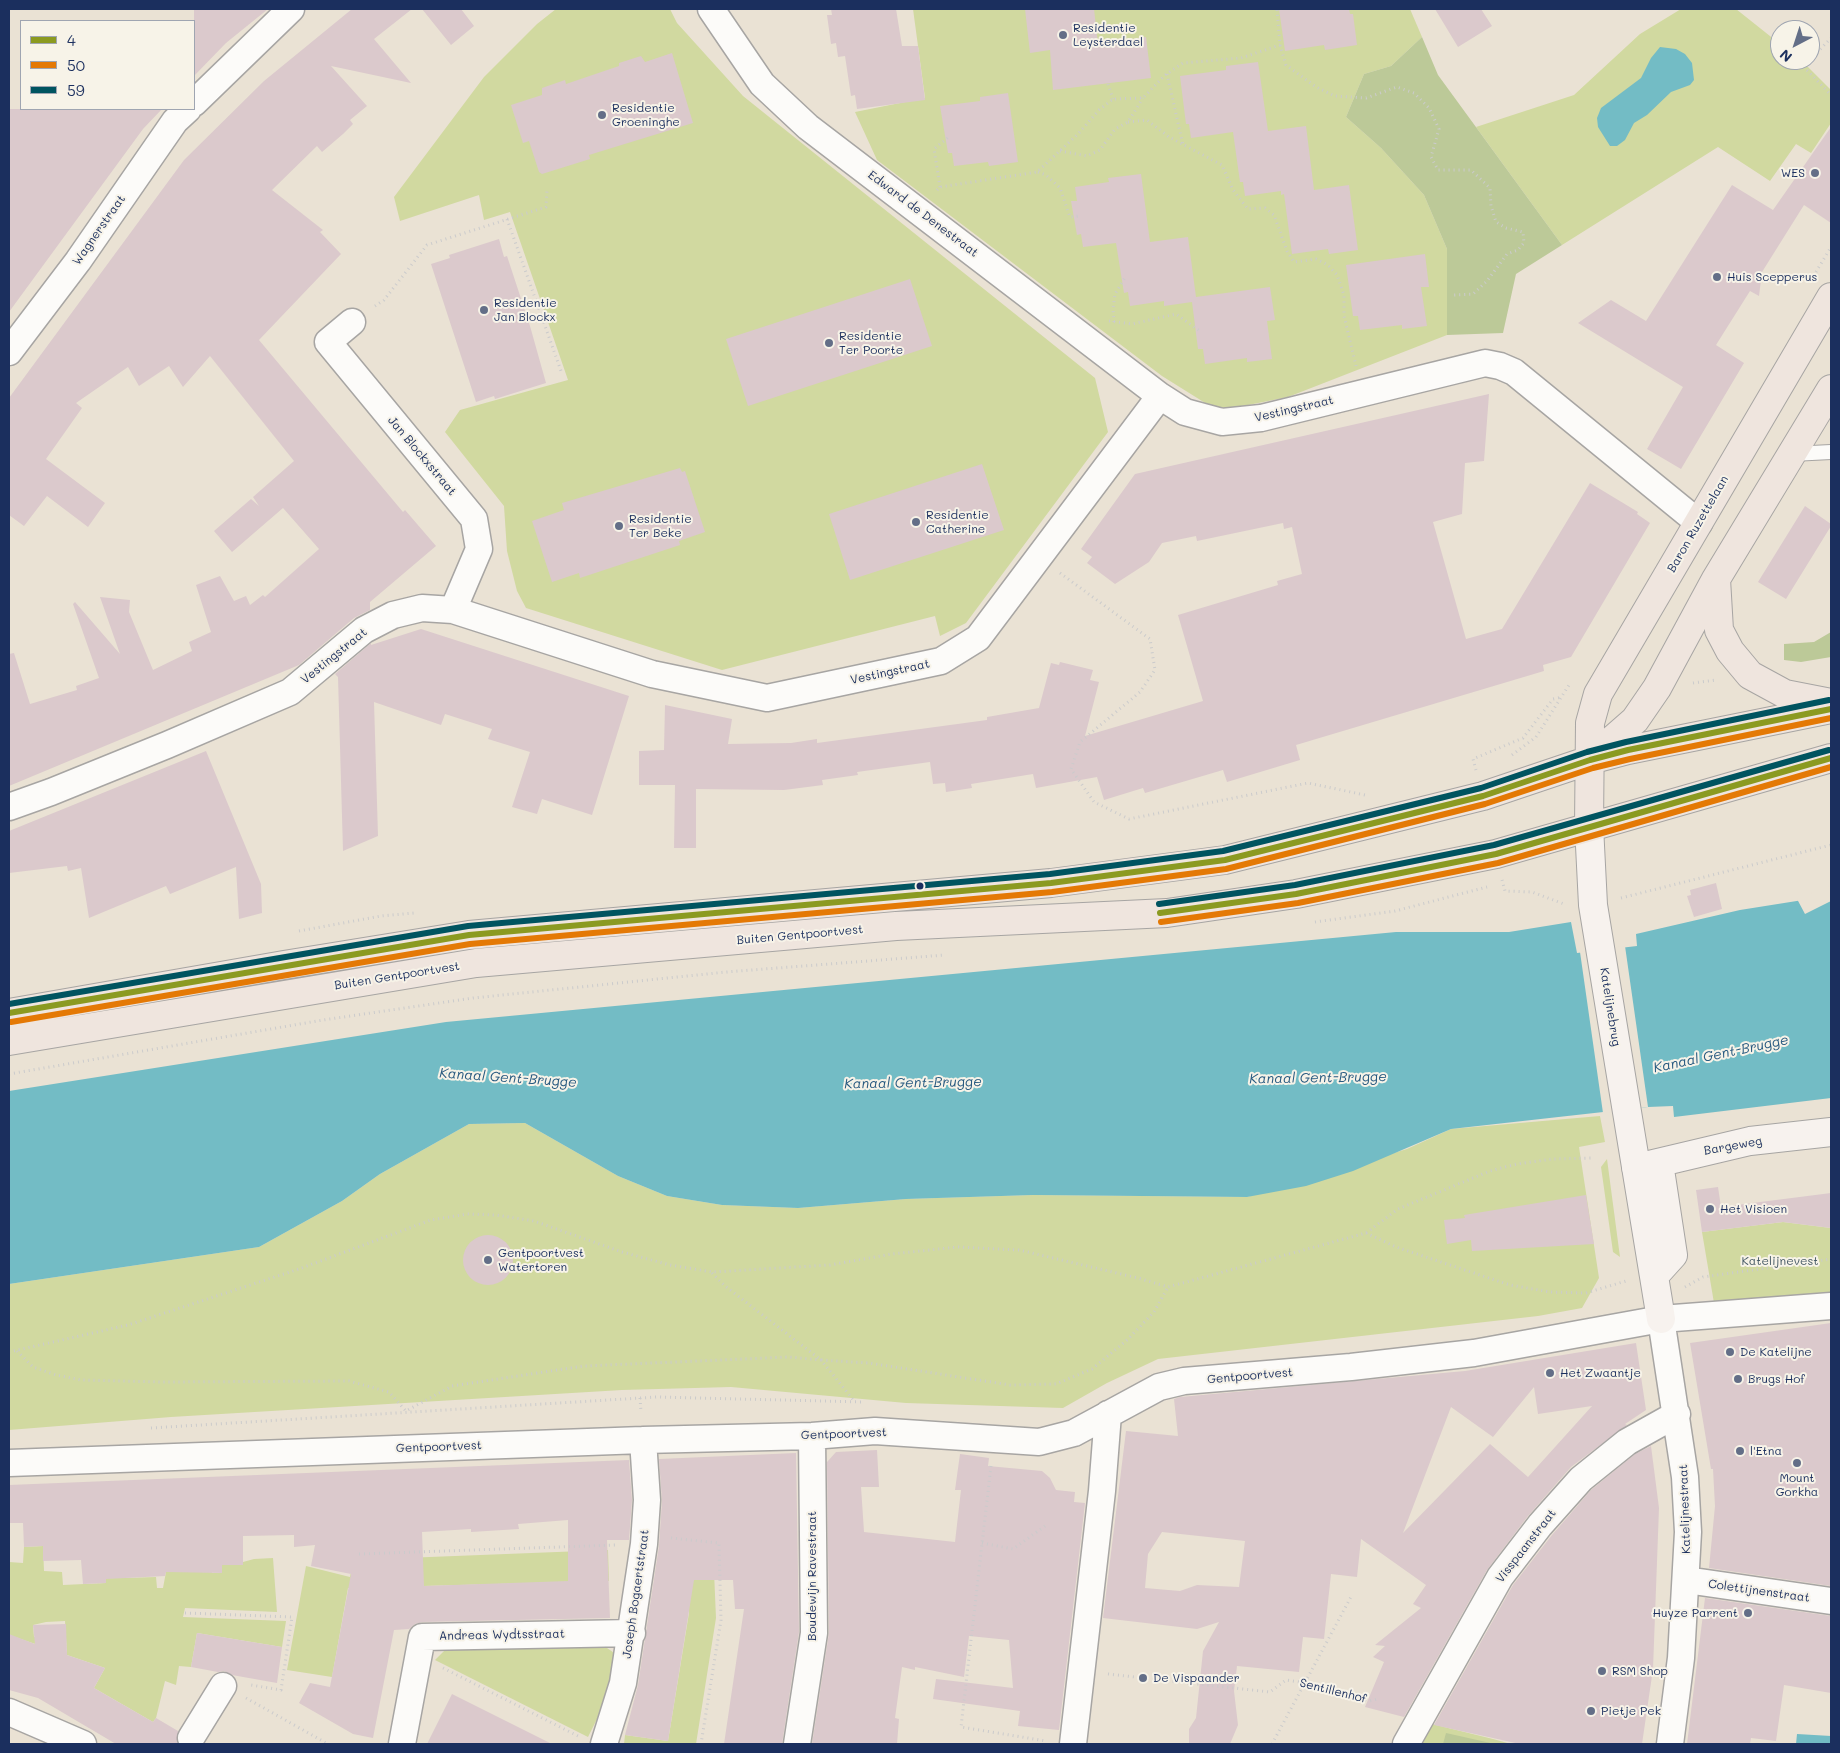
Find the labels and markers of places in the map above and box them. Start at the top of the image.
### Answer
place label: Residentie Leysterdael [1073,21,1143,49]
marker: Residentie Leysterdael [1057,29,1069,41]
place label: Residentie Groeninghe [612,101,680,129]
marker: Residentie Groeninghe [596,109,608,121]
place label: WES [1781,166,1805,180]
marker: WES [1809,167,1821,179]
place label: Huis Scepperus [1727,270,1817,284]
marker: Huis Scepperus [1711,271,1723,283]
place label: Residentie Jan Blockx [494,296,557,324]
marker: Residentie Jan Blockx [478,304,490,316]
place label: Residentie Ter Poorte [839,329,903,357]
marker: Residentie Ter Poorte [823,337,835,349]
place label: Residentie Catherine [926,508,989,536]
place label: Residentie Ter Beke [629,512,692,540]
marker: Residentie Catherine [910,516,922,528]
marker: Residentie Ter Beke [613,520,625,532]
unlabelled marker [915,881,925,891]
place label: Het Visioen [1720,1202,1787,1216]
marker: Het Visioen [1704,1203,1716,1215]
place label: Gentpoortvest Watertoren [498,1246,584,1274]
marker: Gentpoortvest Watertoren [482,1254,494,1266]
place label: De Katelijne [1740,1345,1812,1359]
marker: De Katelijne [1724,1346,1736,1358]
place label: Het Zwaantje [1560,1366,1641,1380]
marker: Het Zwaantje [1544,1367,1556,1379]
place label: Brugs Hof [1748,1372,1805,1386]
marker: Brugs Hof [1732,1373,1744,1385]
place label: l'Etna [1750,1444,1782,1458]
marker: l'Etna [1734,1445,1746,1457]
marker: Mount Gorkha [1791,1457,1803,1469]
place label: Mount Gorkha [1776,1471,1818,1499]
place label: Huyze Parrent [1652,1606,1738,1620]
marker: Huyze Parrent [1742,1607,1754,1619]
place label: RSM Shop [1612,1664,1668,1678]
marker: RSM Shop [1596,1665,1608,1677]
place label: De Vispaander [1153,1671,1240,1685]
marker: De Vispaander [1137,1672,1149,1684]
place label: Pietje Pek [1601,1704,1661,1718]
marker: Pietje Pek [1585,1705,1597,1717]

